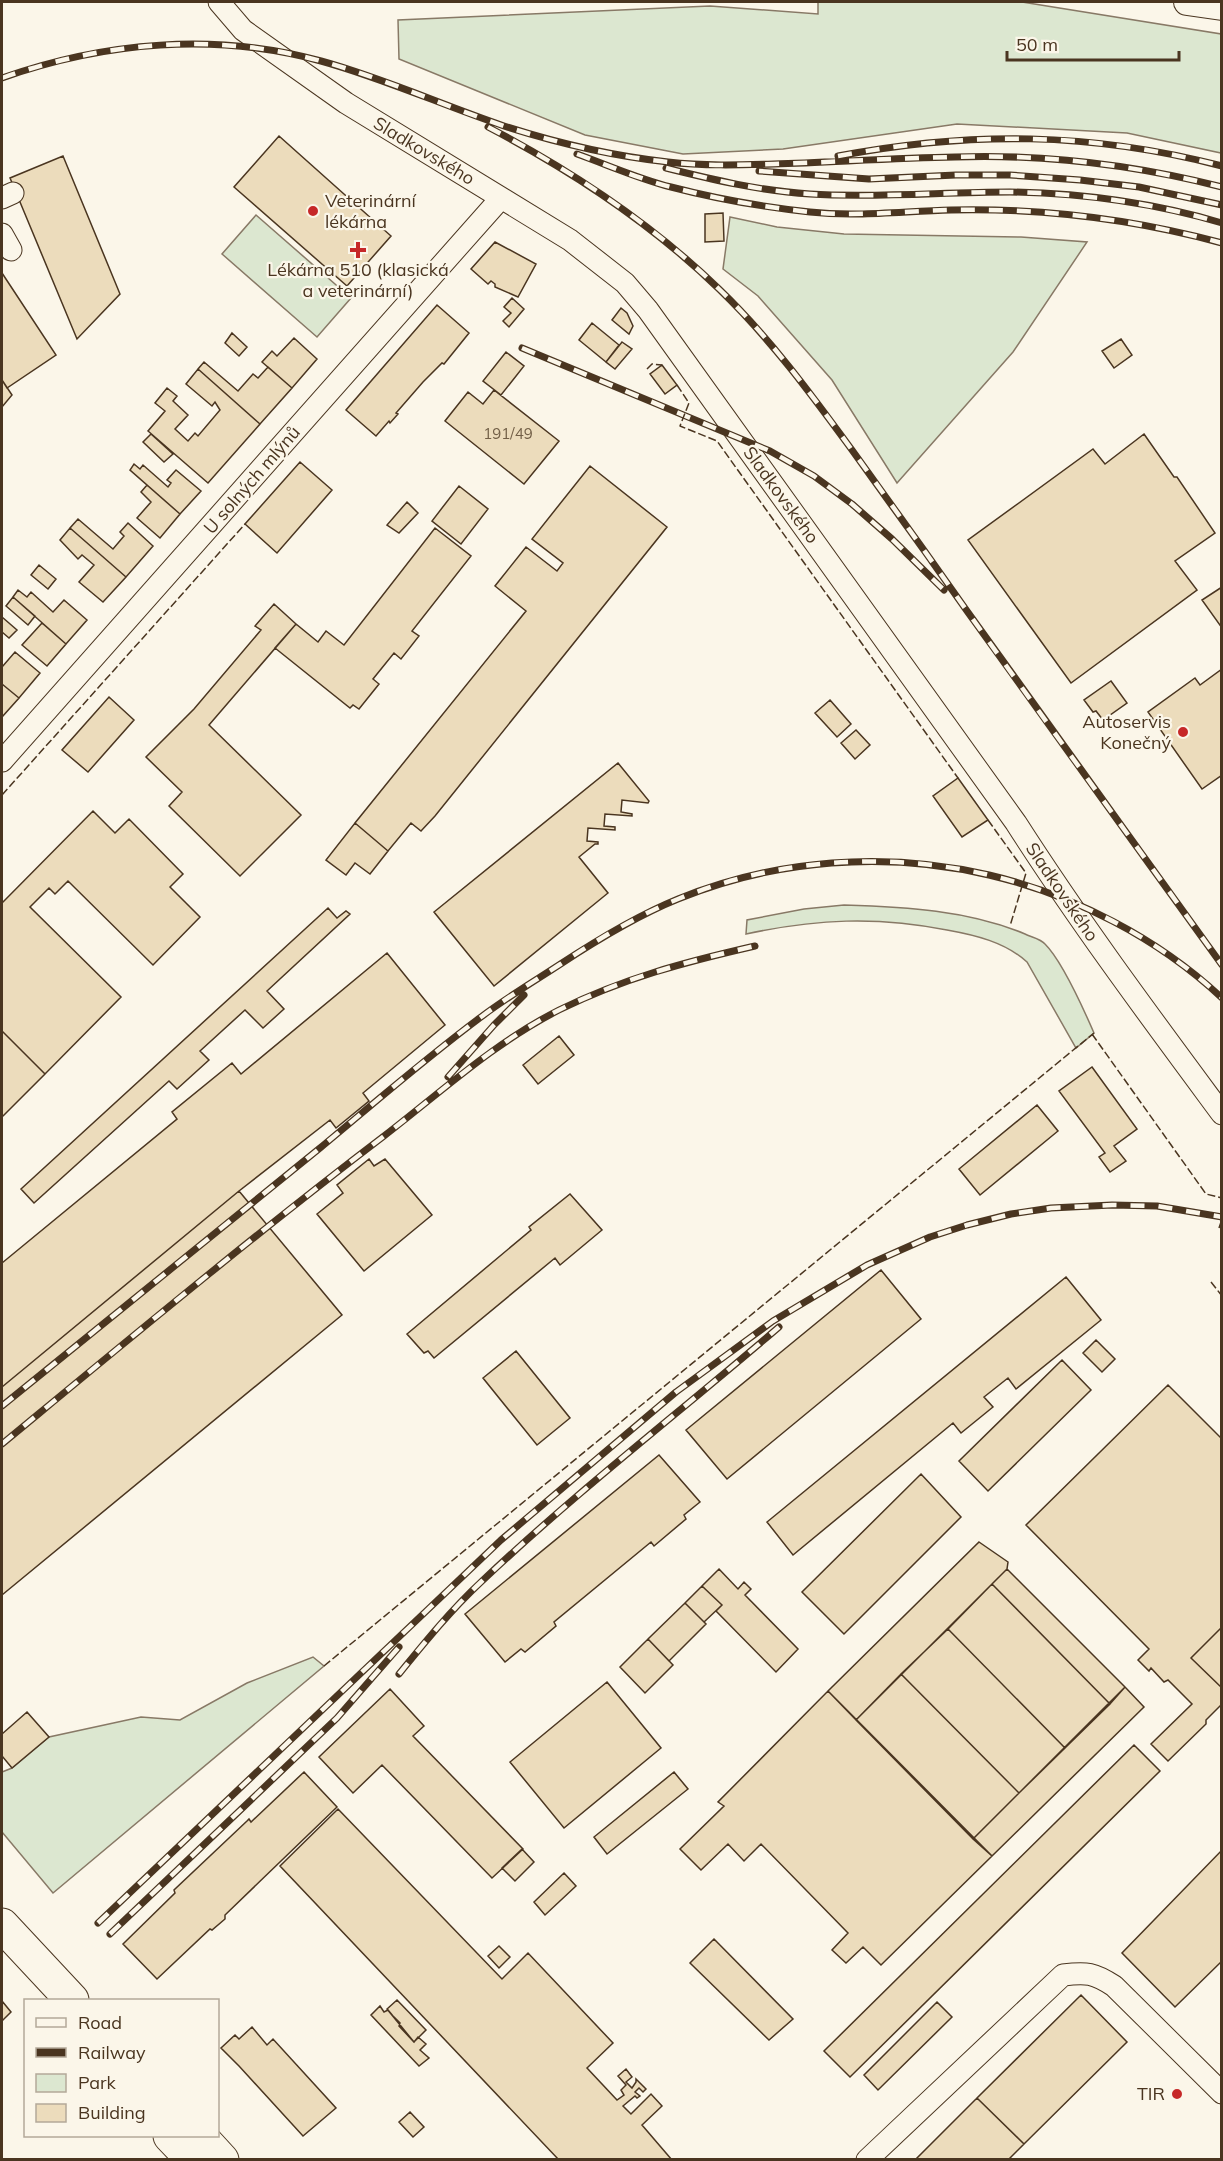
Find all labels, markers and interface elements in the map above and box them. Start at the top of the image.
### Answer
scale bar [1007,24,1180,62]
text: 50 m [1016,33,1058,56]
street label: Sladkovského [369,111,479,190]
place label: Veterinární lékárna [325,189,418,233]
marker: Veterinární lékárna [306,204,320,218]
marker: Lékárna 510 (klasická a veterinární) [351,243,365,257]
place label: Lékárna 510 (klasická a veterinární) [267,258,449,302]
street label: U solných mlýnů [198,421,305,539]
house number: 191/49 [483,424,533,443]
street label: Sladkovského [739,442,824,548]
place label: Autoservis Konečný [1082,710,1171,754]
marker: Autoservis Konečný [1176,725,1190,739]
street label: Sladkovského [1021,838,1104,946]
legend [24,1999,219,2137]
text: Road [78,2011,122,2034]
text: Railway [78,2041,146,2064]
text: Park [78,2071,117,2094]
place label: TIR [1137,2082,1165,2105]
marker: TIR [1170,2087,1184,2101]
text: Building [78,2101,146,2124]

